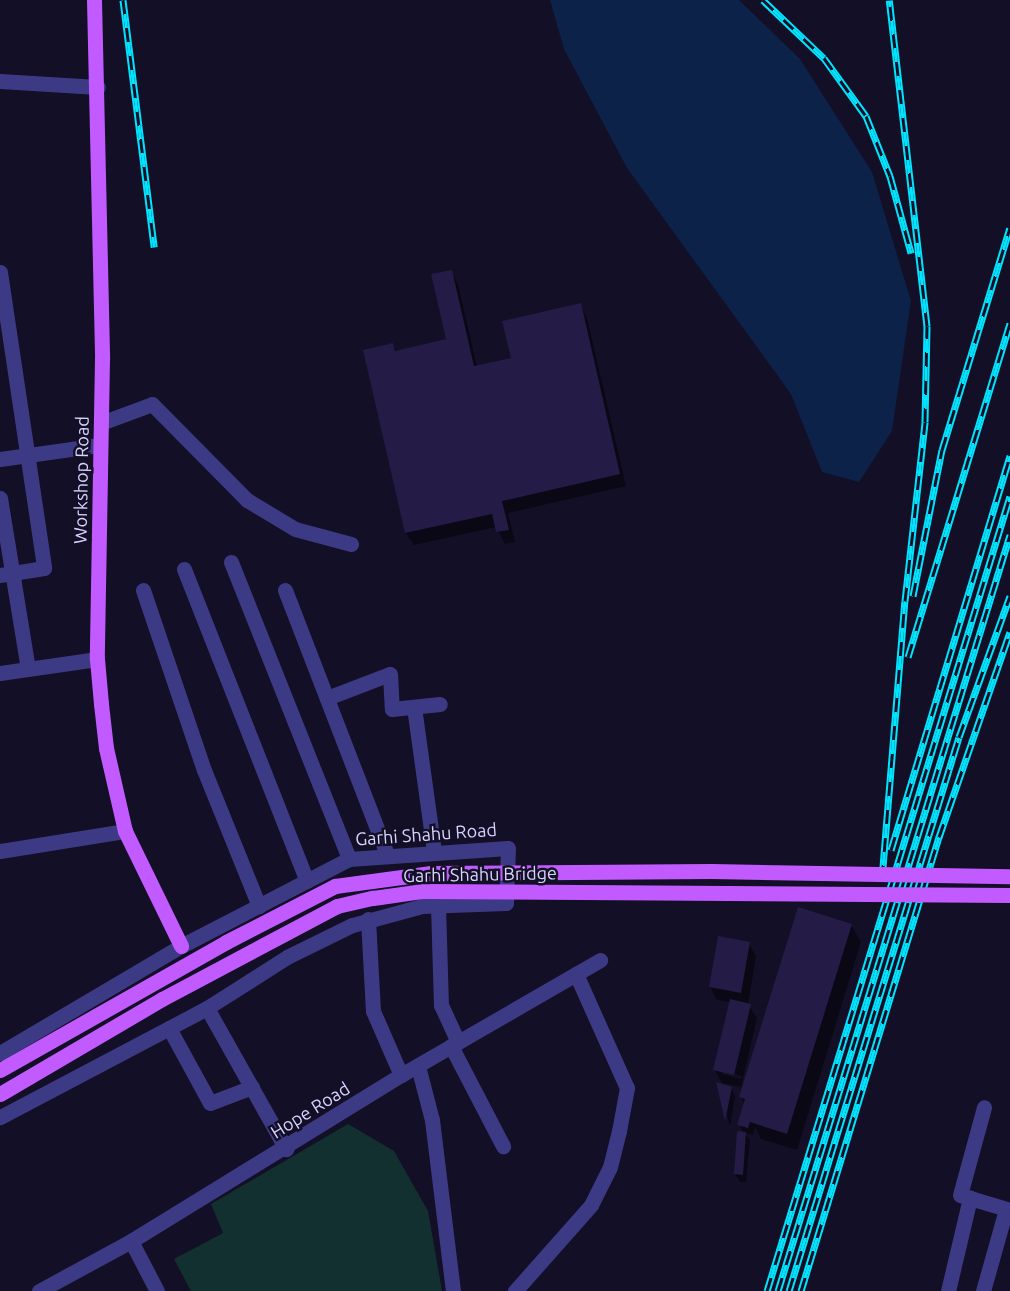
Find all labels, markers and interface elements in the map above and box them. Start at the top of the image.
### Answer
street label: Workshop Road [69,416,93,544]
street label: Garhi Shahu Road [354,818,498,850]
street label: Garhi Shahu Bridge [403,862,557,886]
street label: Hope Road [266,1077,354,1143]

